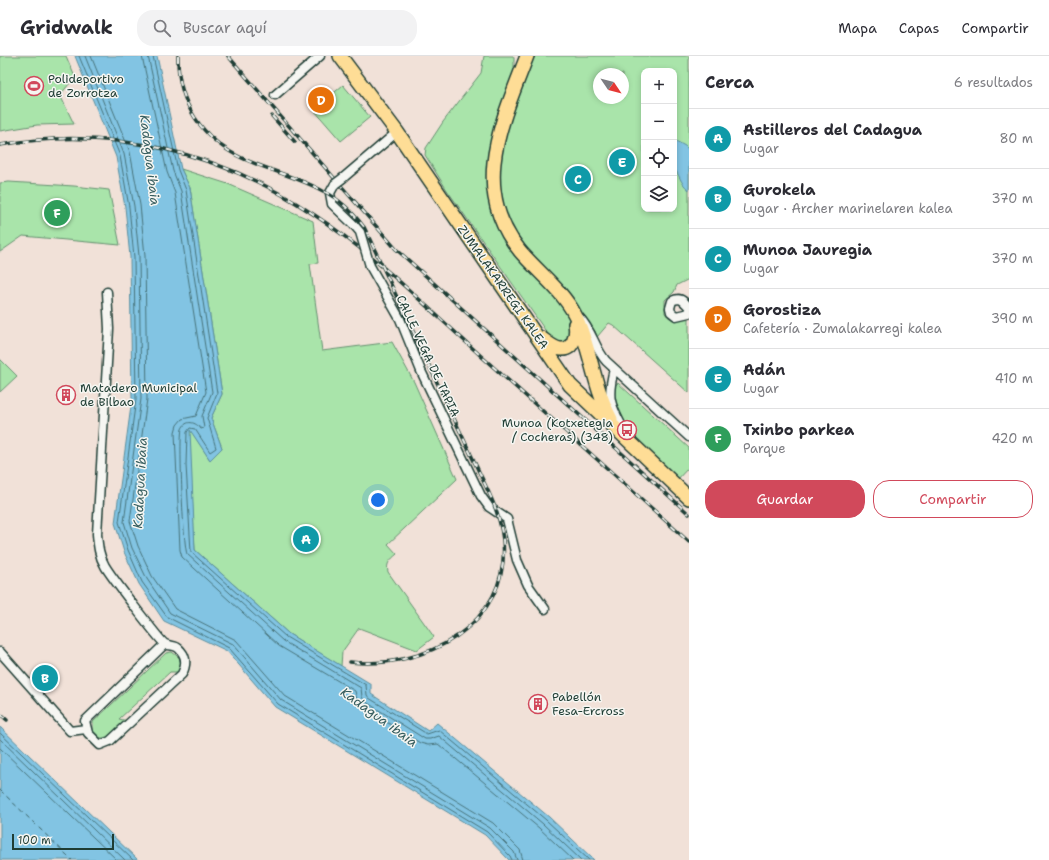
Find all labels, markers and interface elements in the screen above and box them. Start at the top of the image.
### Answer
search box [137,10,417,46]
text: Gridwalk [20,15,113,40]
icon: search [151,17,173,39]
text: Buscar aquí [183,18,267,38]
text: Mapa [838,19,877,37]
text: Capas [899,19,940,37]
text: Compartir [962,19,1029,37]
north arrow [593,68,629,104]
map controls [641,68,677,212]
button: + [641,68,677,104]
place label: Polideportivo de Zorrotza [48,71,124,101]
text: Cerca [705,71,754,93]
text: 6 resultados [954,74,1033,91]
sports icon: Polideportivo de Zorrotza [23,75,45,97]
pin: D [308,85,334,115]
button: − [641,104,677,140]
water label: Kadagua ibaia [136,114,164,206]
text: Astilleros del Cadagua [743,120,922,140]
text: A [713,130,723,147]
text: 80 m [999,130,1033,147]
button: locate [641,140,677,176]
text: Lugar [743,140,779,157]
pin: E [609,147,635,177]
pin: C [565,164,591,194]
button: layers [641,176,677,212]
text: Gurokela [743,180,816,200]
text: B [714,190,722,207]
text: 370 m [991,190,1033,207]
pin: F [44,198,70,228]
text: Lugar · Archer marinelaren kalea [743,200,953,217]
street label: ZUMALAKARREGI KALEA [454,222,552,352]
text: Munoa Jauregia [743,240,872,260]
text: C [714,250,722,267]
text: 370 m [991,250,1033,267]
text: Lugar [743,260,779,277]
street label: CALLE VEGA DE TAPIA [393,292,463,420]
text: Gorostiza [743,300,821,320]
text: D [713,310,723,327]
text: 390 m [991,310,1033,327]
text: Cafetería · Zumalakarregi kalea [743,320,942,337]
text: Adán [743,360,785,380]
text: E [714,370,722,387]
text: 410 m [995,370,1033,387]
place label: Matadero Municipal de Bilbao [80,380,198,410]
text: Lugar [743,380,779,397]
building icon: Matadero Municipal de Bilbao [55,384,77,406]
place label: Munoa (Kotxetegia / Cocheras) (348) [502,415,614,445]
bus stop icon: Munoa (Kotxetegia / Cocheras) (348) [616,419,638,441]
text: Txinbo parkea [743,420,854,440]
text: F [714,430,722,447]
text: 420 m [991,430,1033,447]
water label: Kadagua ibaia [129,437,151,529]
text: Parque [743,440,786,457]
button: Guardar [705,480,865,518]
button: Compartir [873,480,1033,518]
your location [368,490,388,510]
pin: A [293,524,319,554]
pin: B [32,663,58,693]
water label: Kadagua ibaia [337,683,421,751]
place label: Pabellón Fesa-Ercross [552,689,624,719]
building icon: Pabellón Fesa-Ercross [527,693,549,715]
scale bar [12,832,114,851]
text: 100 m [18,833,51,848]

